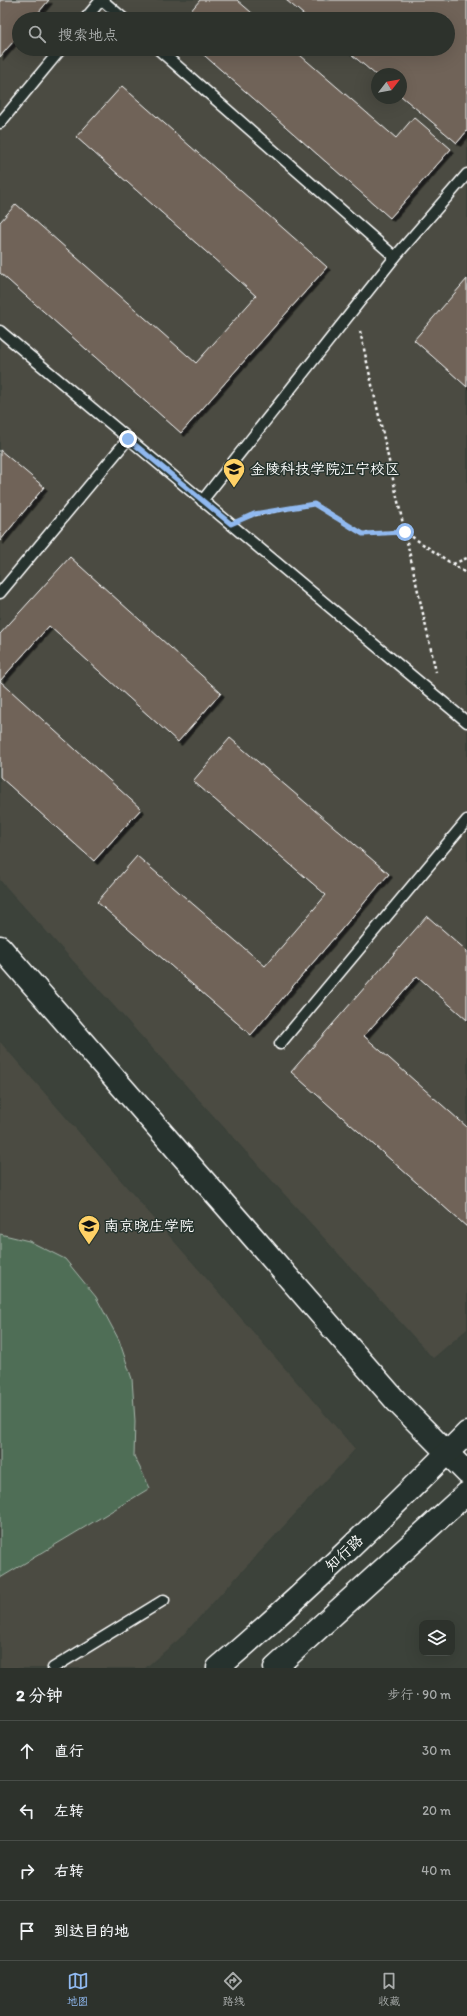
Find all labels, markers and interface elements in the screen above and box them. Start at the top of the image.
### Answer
search box [12,12,455,56]
icon: search [26,23,48,45]
text: 搜索地点 [58,26,118,44]
north arrow [371,68,407,104]
route end [119,430,137,448]
school or university icon: 金陵科技学院江宁校区 [221,456,247,489]
place label: 金陵科技学院江宁校区 [250,460,400,478]
route start [396,523,414,541]
school or university icon: 南京晓庄学院 [76,1213,102,1246]
place label: 南京晓庄学院 [104,1217,194,1235]
street label: 知行路 [321,1531,367,1575]
map controls [419,1620,455,1656]
button: layers [419,1620,455,1656]
text: 2 分钟 [16,1685,63,1705]
text: 步行 · 90 m [387,1687,451,1702]
icon: ahead [16,1740,38,1762]
text: 直行 [54,1742,84,1760]
text: 30 m [422,1743,451,1758]
icon: left [16,1800,38,1822]
text: 左转 [54,1802,84,1820]
text: 20 m [422,1803,451,1818]
icon: right [16,1860,38,1882]
text: 右转 [54,1862,84,1880]
text: 40 m [421,1863,451,1878]
icon: arrive [16,1920,38,1942]
text: 到达目的地 [54,1922,129,1940]
tab: 地图 [67,1970,89,2008]
tab: 路线 [222,1970,244,2008]
tab: 收藏 [378,1970,400,2008]

